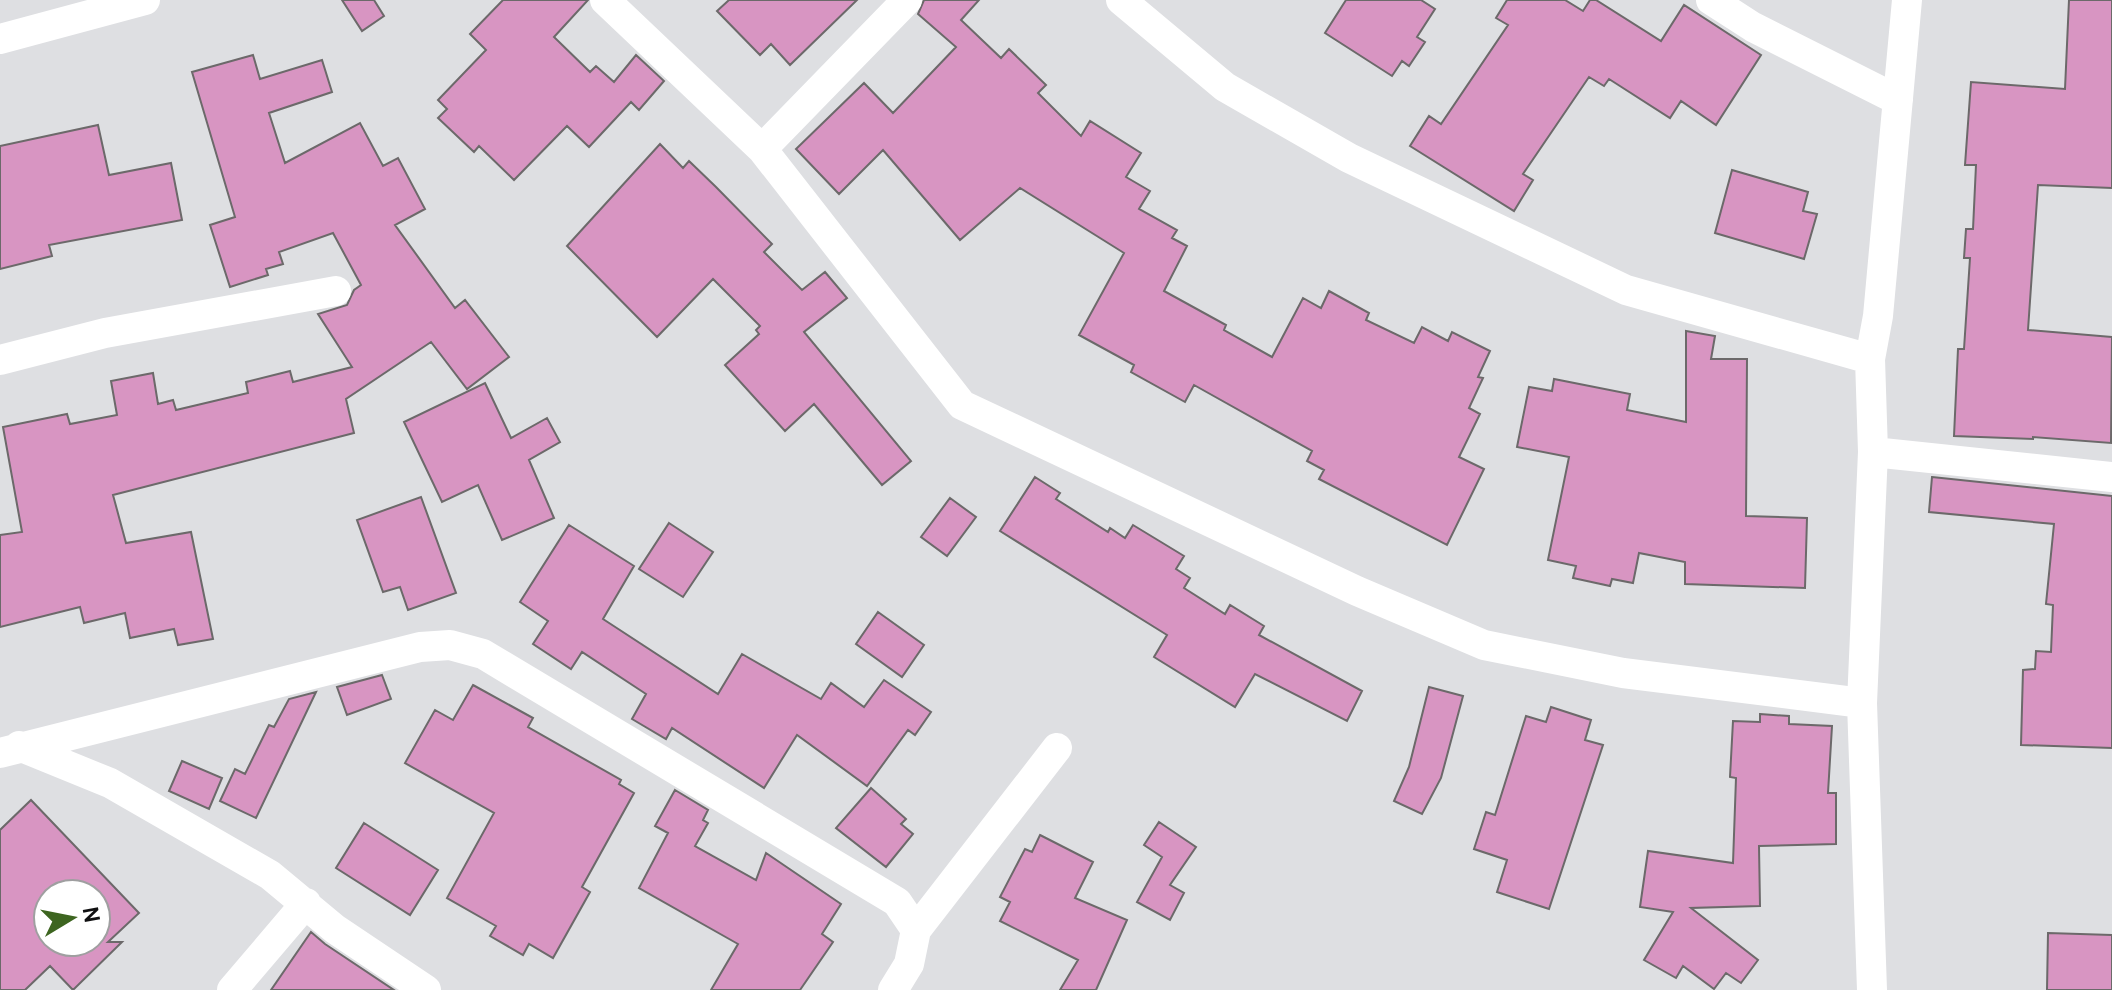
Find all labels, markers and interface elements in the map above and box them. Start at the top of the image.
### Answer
north arrow [32,878,112,958]
text: N [77,905,106,925]

